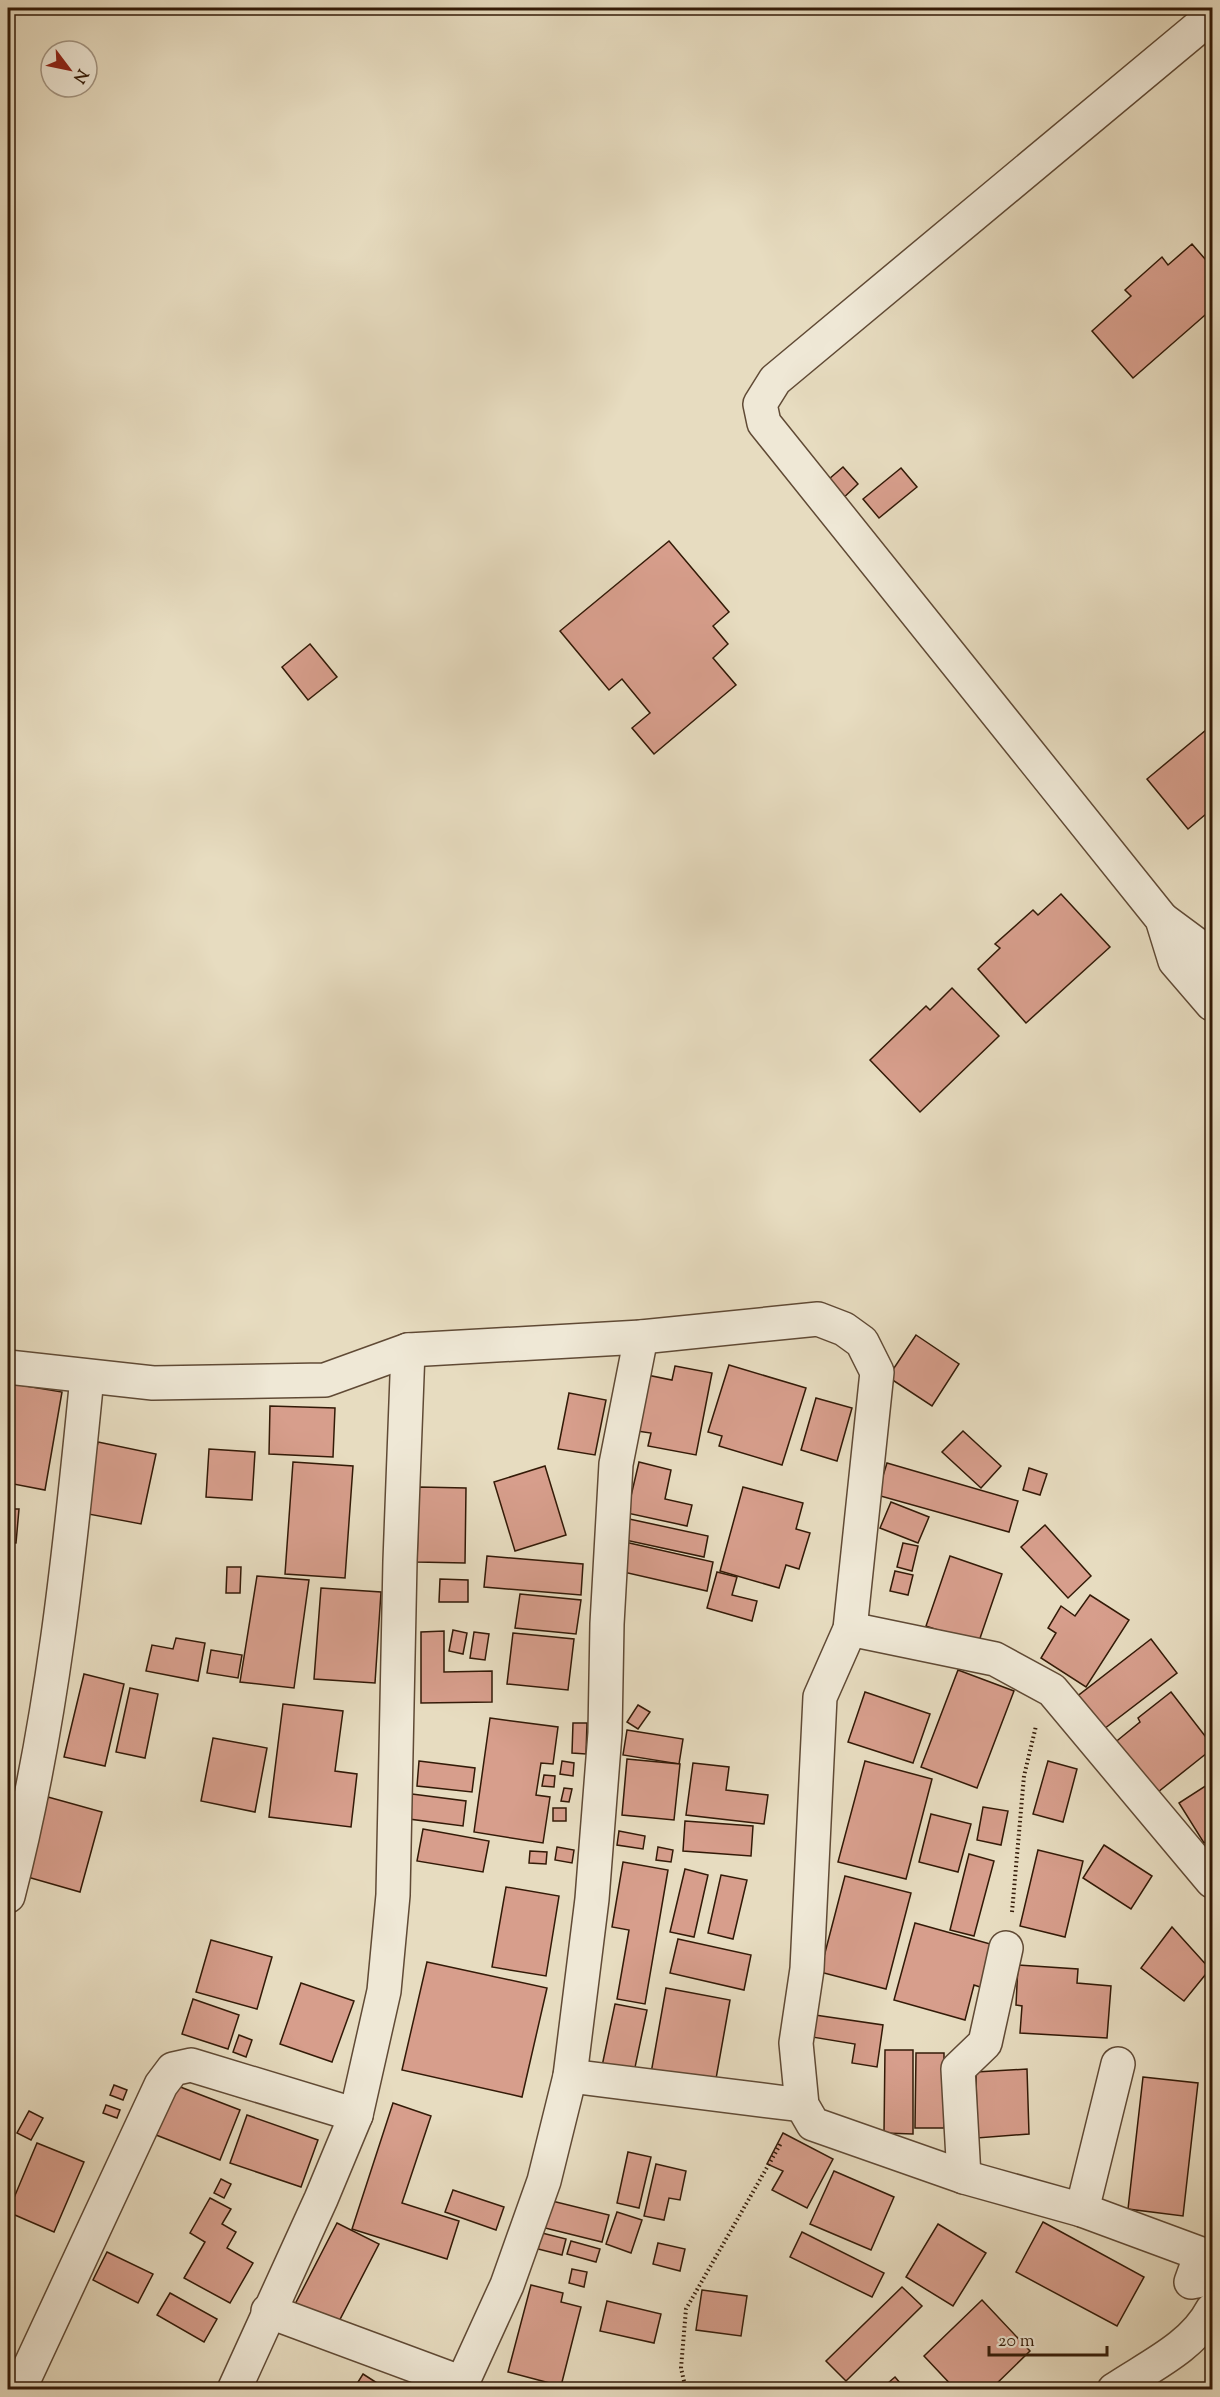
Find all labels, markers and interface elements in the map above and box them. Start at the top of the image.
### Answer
north arrow [39,39,99,99]
text: N [66,64,93,87]
scale bar [989,2319,1108,2357]
text: 20 m [998,2329,1035,2355]

